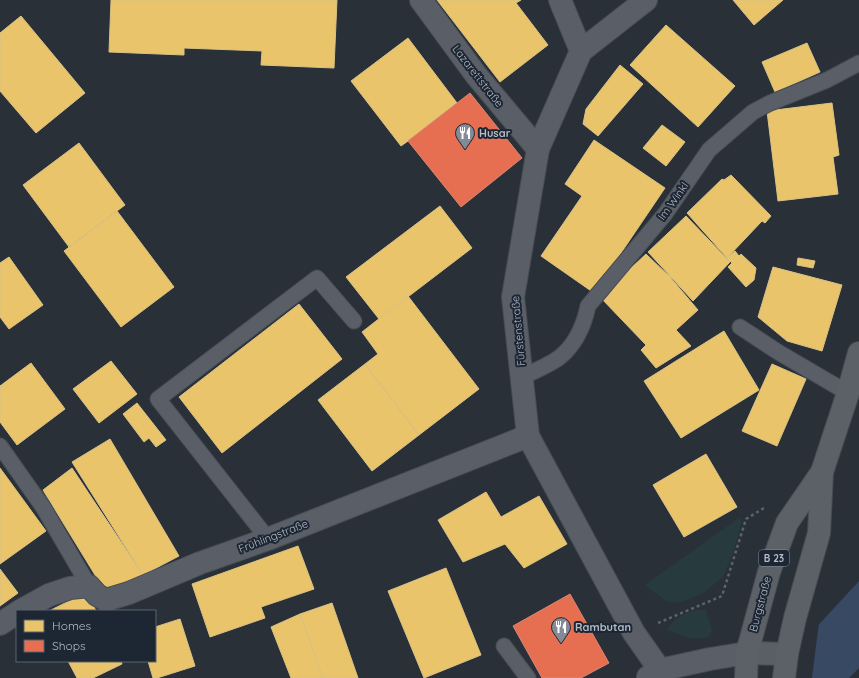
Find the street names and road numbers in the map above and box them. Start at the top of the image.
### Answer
street label: Lazarettstraße [449,42,507,110]
street label: Im Winkl [655,179,691,223]
street label: Fürstenstraße [508,295,528,367]
street label: Frühlingstraße [236,516,310,556]
road number: B 23 [759,550,789,566]
street label: Burgstraße [746,575,774,633]

